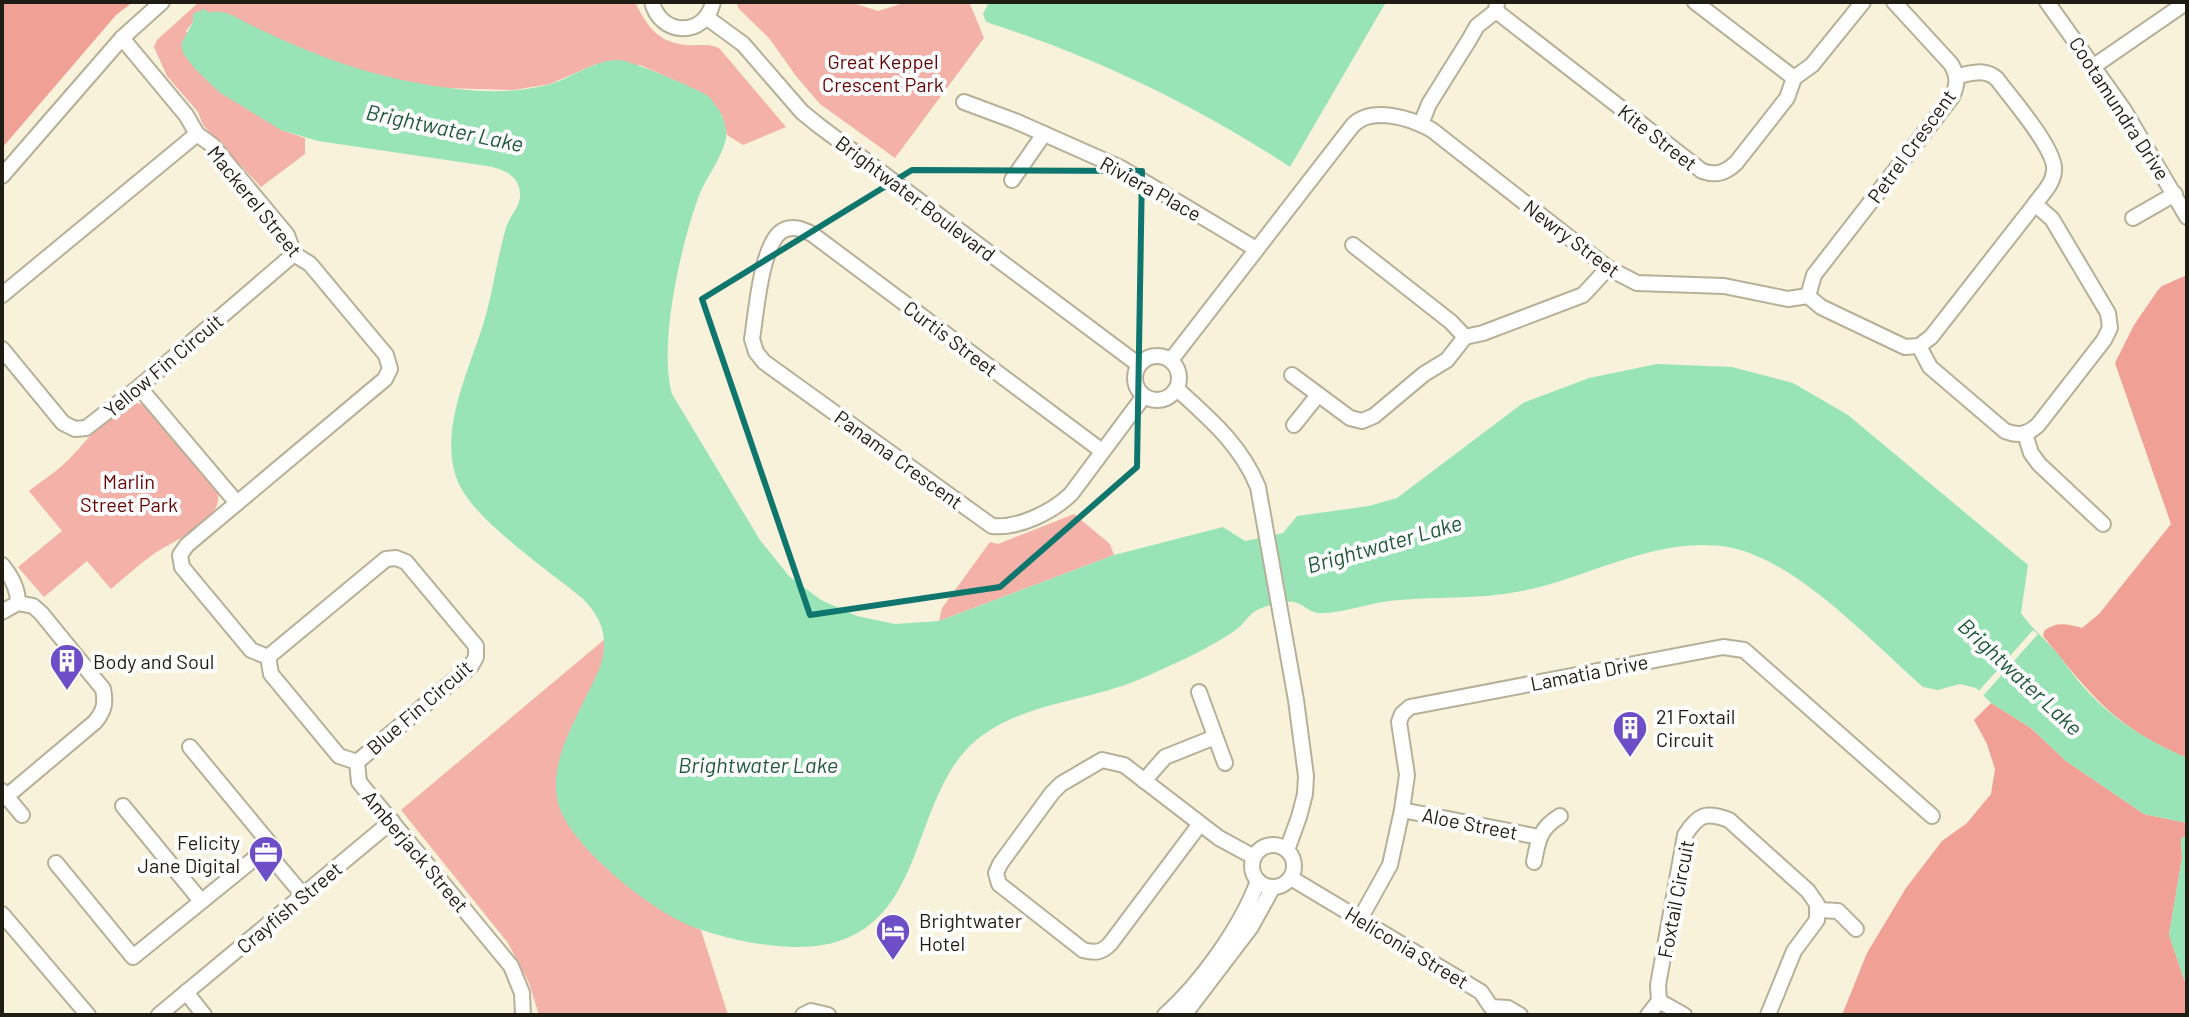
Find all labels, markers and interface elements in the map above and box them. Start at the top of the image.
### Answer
street label: Cootamundra Drive [2065,32,2175,184]
park label: Great Keppel Crescent Park [822,49,944,96]
street label: Petrel Crescent [1862,85,1960,207]
water label: Brightwater Lake [364,98,526,156]
street label: Kite Street [1614,99,1702,175]
street label: Brightwater Boulevard [831,130,1001,266]
street label: Mackerel Street [203,140,307,262]
street label: Riviera Place [1096,150,1206,226]
street label: Newry Street [1519,194,1625,282]
street label: Curtis Street [899,295,1003,381]
street label: Yellow Fin Circuit [99,308,227,422]
street label: Panama Crescent [830,405,968,513]
park label: Marlin Street Park [80,469,178,516]
water label: Brightwater Lake [1303,508,1465,578]
water label: Brightwater Lake [1954,612,2088,740]
building icon: Body and Soul [48,642,86,692]
place label: Body and Soul [93,649,214,673]
street label: Lamatia Drive [1528,649,1650,695]
street label: Blue Fin Circuit [361,655,477,759]
place label: 21 Foxtail Circuit [1656,704,1735,751]
building icon: 21 Foxtail Circuit [1611,709,1649,759]
water label: Brightwater Lake [678,751,838,777]
street label: Amberjack Street [358,785,474,917]
street label: Aloe Street [1420,802,1520,844]
place label: Felicity Jane Digital [138,830,240,877]
office icon: Felicity Jane Digital [247,834,285,884]
street label: Foxtail Circuit [1652,838,1698,960]
street label: Crayfish Street [232,856,346,958]
street label: Heliconia Street [1341,901,1473,993]
place label: Brightwater Hotel [919,908,1022,955]
hotel icon: Brightwater Hotel [874,912,912,962]

